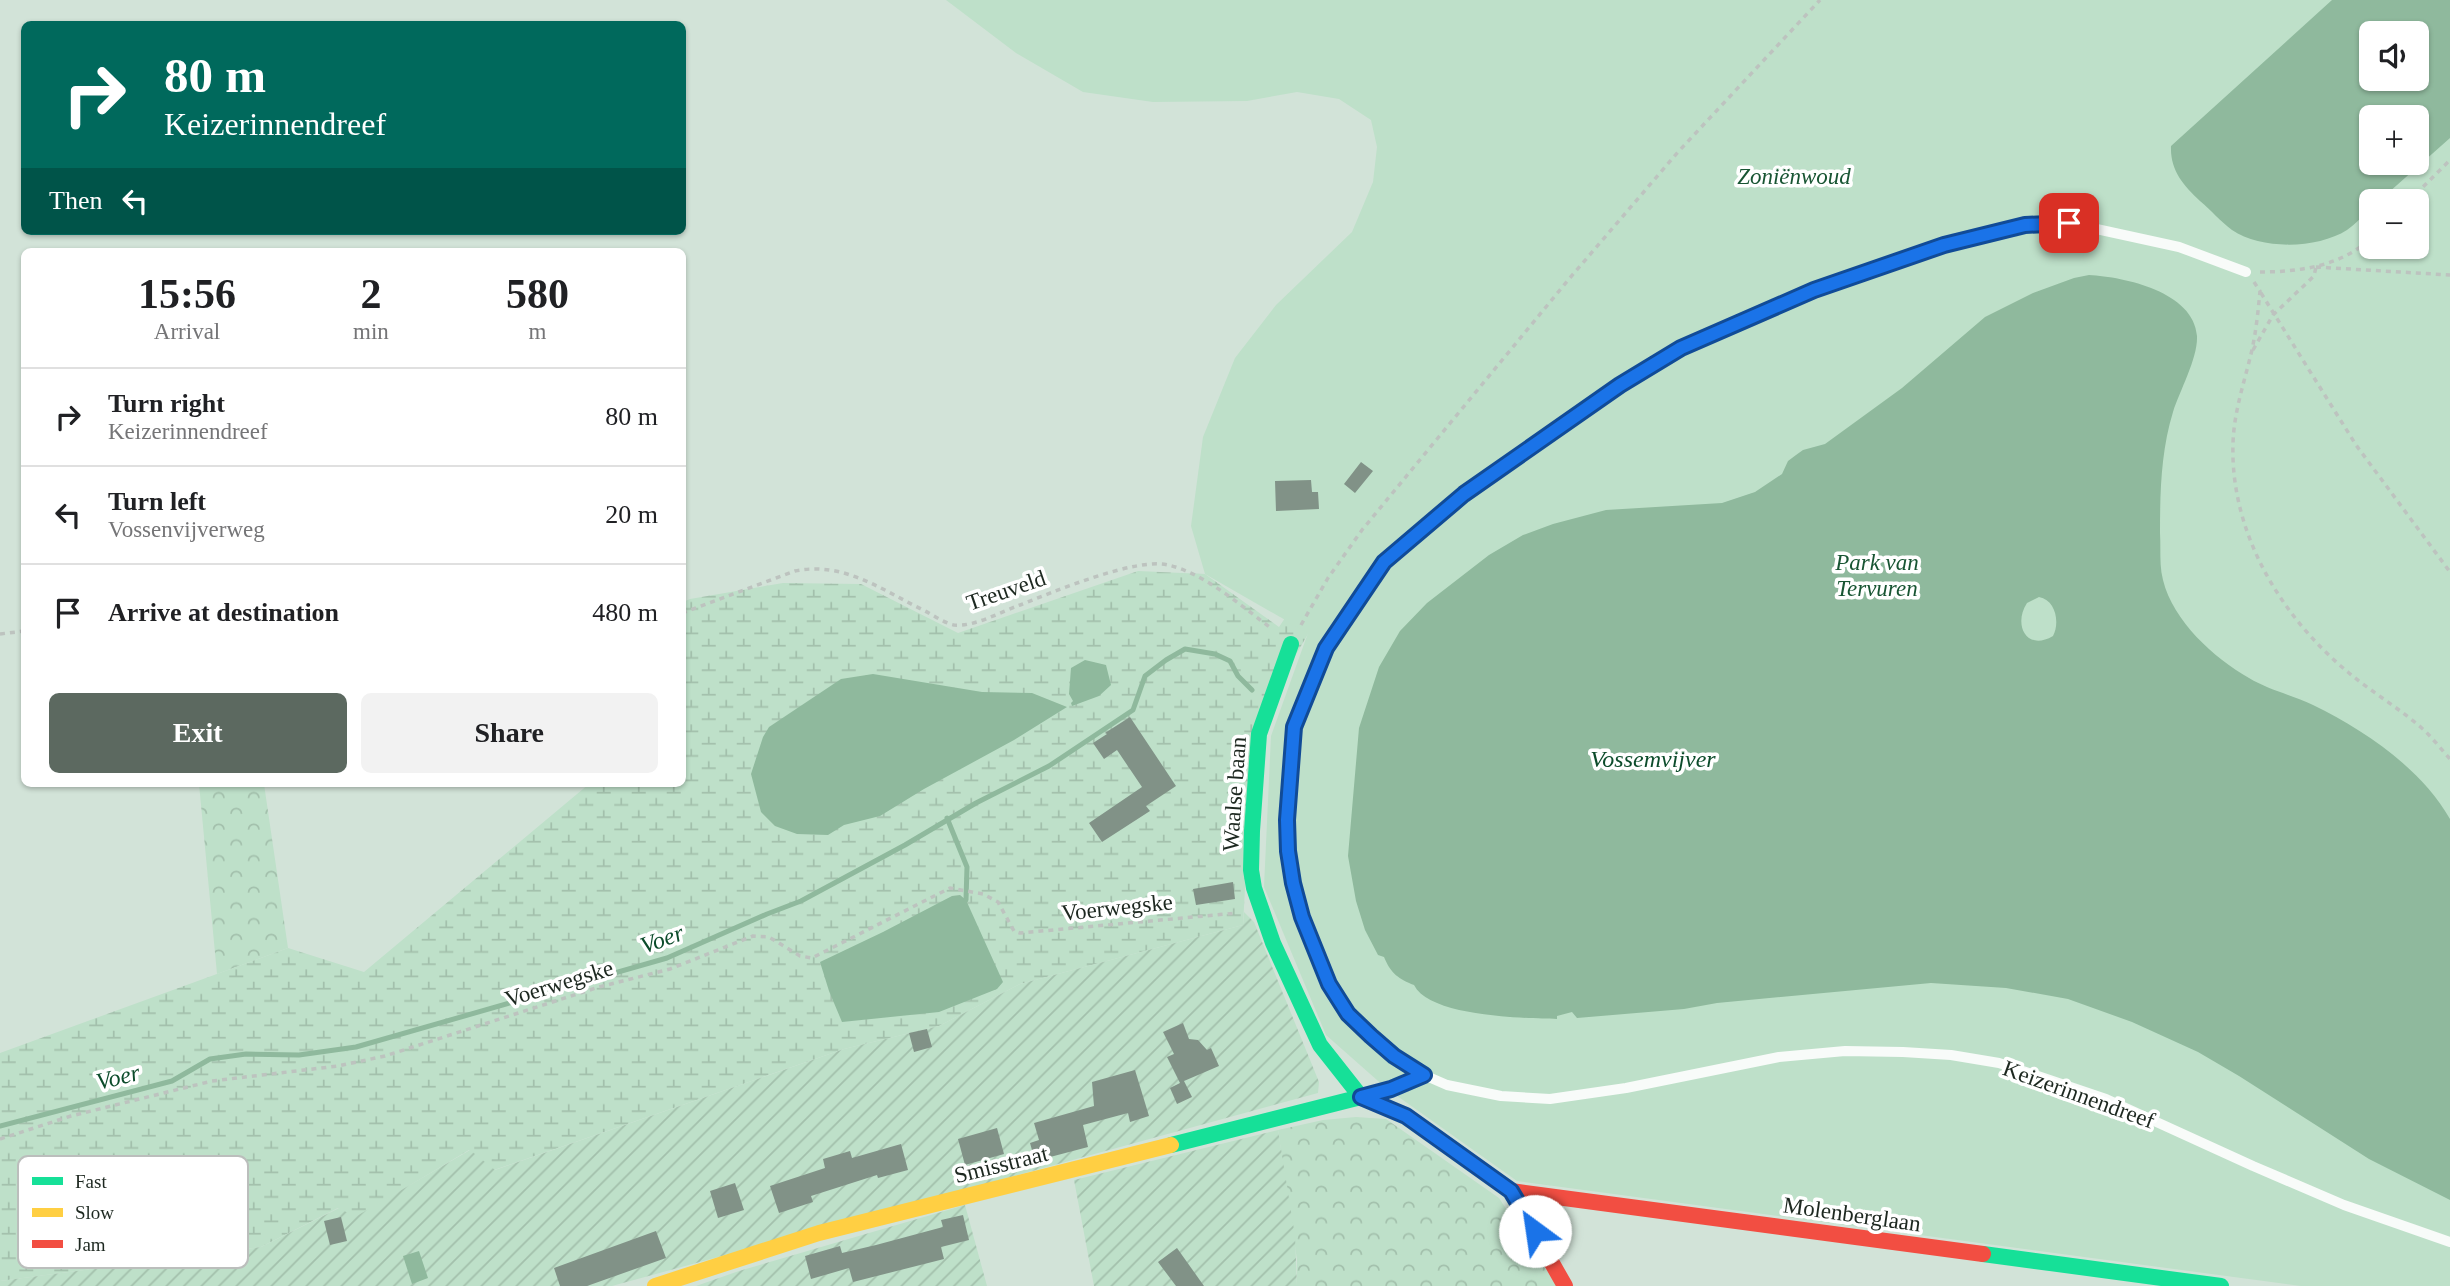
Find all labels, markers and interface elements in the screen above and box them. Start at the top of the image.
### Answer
map controls [2359,21,2429,259]
button: sound [2359,21,2429,91]
text: 80 m [164,48,266,103]
icon: right [49,49,140,140]
button: + [2359,105,2429,175]
text: Keizerinnendreef [164,106,386,142]
park label: Zoniënwoud [1737,164,1851,189]
icon: left [116,182,154,220]
text: Then [49,186,102,215]
button: − [2359,189,2429,259]
pin [2039,193,2099,253]
icon: arrive [2050,204,2088,242]
text: 15:56 [138,271,236,317]
text: 2 [360,271,381,317]
text: 580 [506,271,569,317]
text: Arrival [154,319,220,344]
text: min [353,319,389,344]
text: m [528,319,546,344]
text: Turn right [108,389,225,418]
icon: right [49,398,87,436]
text: 80 m [605,402,658,431]
text: Keizerinnendreef [108,419,268,444]
text: Turn left [108,487,206,516]
icon: left [49,496,87,534]
text: 20 m [605,500,658,529]
text: Vossenvijverweg [108,517,265,542]
park label: Park van Tervuren [1834,550,1919,601]
street label: Treuveld [963,565,1050,616]
icon: arrive [49,594,87,632]
text: Arrive at destination [108,598,339,627]
text: 480 m [592,598,658,627]
button: Exit [49,693,347,773]
button: Share [361,693,658,773]
street label: Waalse baan [1218,735,1251,852]
water label: Vossemvijver [1590,746,1716,772]
street label: Voerwegske [1060,889,1174,926]
water label: Voer [637,919,688,959]
street label: Voerwegske [502,955,616,1012]
street label: Keizerinnendreef [2000,1055,2158,1134]
water label: Voer [94,1059,143,1095]
street label: Smisstraat [952,1141,1051,1188]
legend [18,1156,248,1268]
text: Fast [75,1171,107,1192]
street label: Molenberglaan [1781,1192,1923,1237]
position arrow [1498,1194,1572,1268]
text: Slow [75,1202,114,1223]
text: Jam [75,1234,106,1255]

